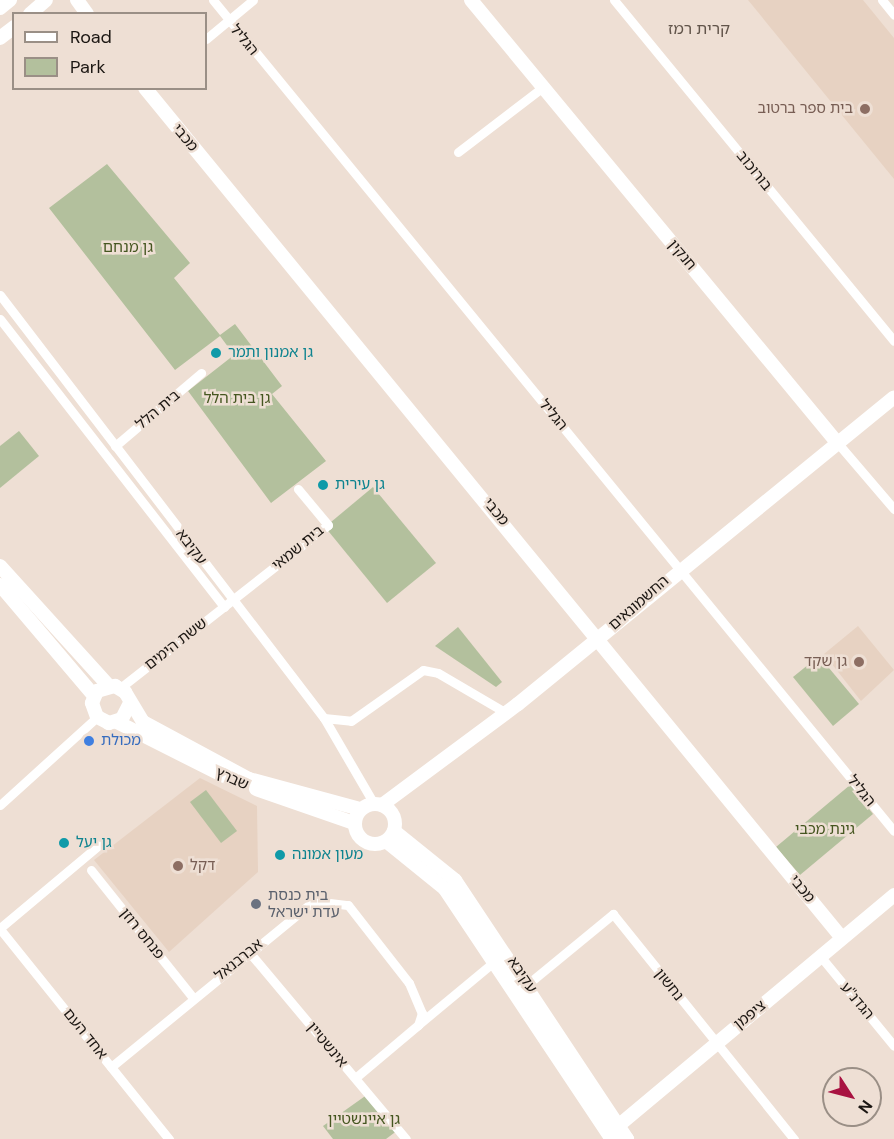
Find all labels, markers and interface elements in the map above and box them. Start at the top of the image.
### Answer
legend [12,12,207,90]
district label: קרית רמז [668,19,730,39]
street label: הגליל [226,21,262,59]
text: Road [70,25,112,49]
text: Park [70,55,106,79]
place label: בית ספר ברטוב [757,100,853,118]
marker: בית ספר ברטוב [858,102,872,116]
street label: מכבי [168,121,202,155]
street label: בורוכוב [733,147,775,195]
street label: חנקין [664,236,700,274]
park label: גן מנחם [103,239,153,257]
place label: גן אמנון ותמר [228,344,313,362]
marker: גן אמנון ותמר [209,346,223,360]
street label: בית הלל [132,386,184,434]
park label: גן בית הלל [204,390,270,408]
street label: הגליל [535,396,571,434]
place label: גן עירית [335,476,385,494]
marker: גן עירית [316,478,330,492]
street label: מכבי [479,495,513,529]
street label: בית שמאי [268,522,328,574]
street label: עקיבא [172,526,210,568]
street label: החשמונאים [605,572,673,634]
street label: ששת הימים [141,614,211,674]
place label: גן שקד [804,653,847,671]
marker: גן שקד [852,655,866,669]
place label: מכולת [101,732,141,750]
marker: מכולת [82,734,96,748]
street label: שברץ [213,764,251,794]
street label: הגליל [843,772,879,810]
park label: גינת מכבי [795,821,855,839]
place label: גן יעל [76,834,112,852]
marker: גן יעל [57,836,71,850]
place label: מעון אמונה [292,846,363,864]
marker: מעון אמונה [273,848,287,862]
place label: דקל [190,857,215,875]
marker: דקל [171,859,185,873]
street label: מכבי [785,872,819,906]
place label: בית כנסת עדת ישראל [268,886,340,921]
marker: בית כנסת עדת ישראל [249,897,263,911]
street label: פנחס רוזן [116,905,168,963]
street label: אברבנאל [211,935,267,985]
street label: עקיבא [503,953,541,997]
street label: נחשון [651,965,687,1005]
street label: הגדנ''ע [836,979,878,1023]
street label: ציפמן [730,997,770,1033]
street label: אחד העם [59,1005,111,1063]
street label: אינשטיין [303,1019,351,1071]
north arrow [822,1067,882,1127]
text: N [853,1096,877,1118]
park label: גן איינשטיין [328,1111,400,1129]

